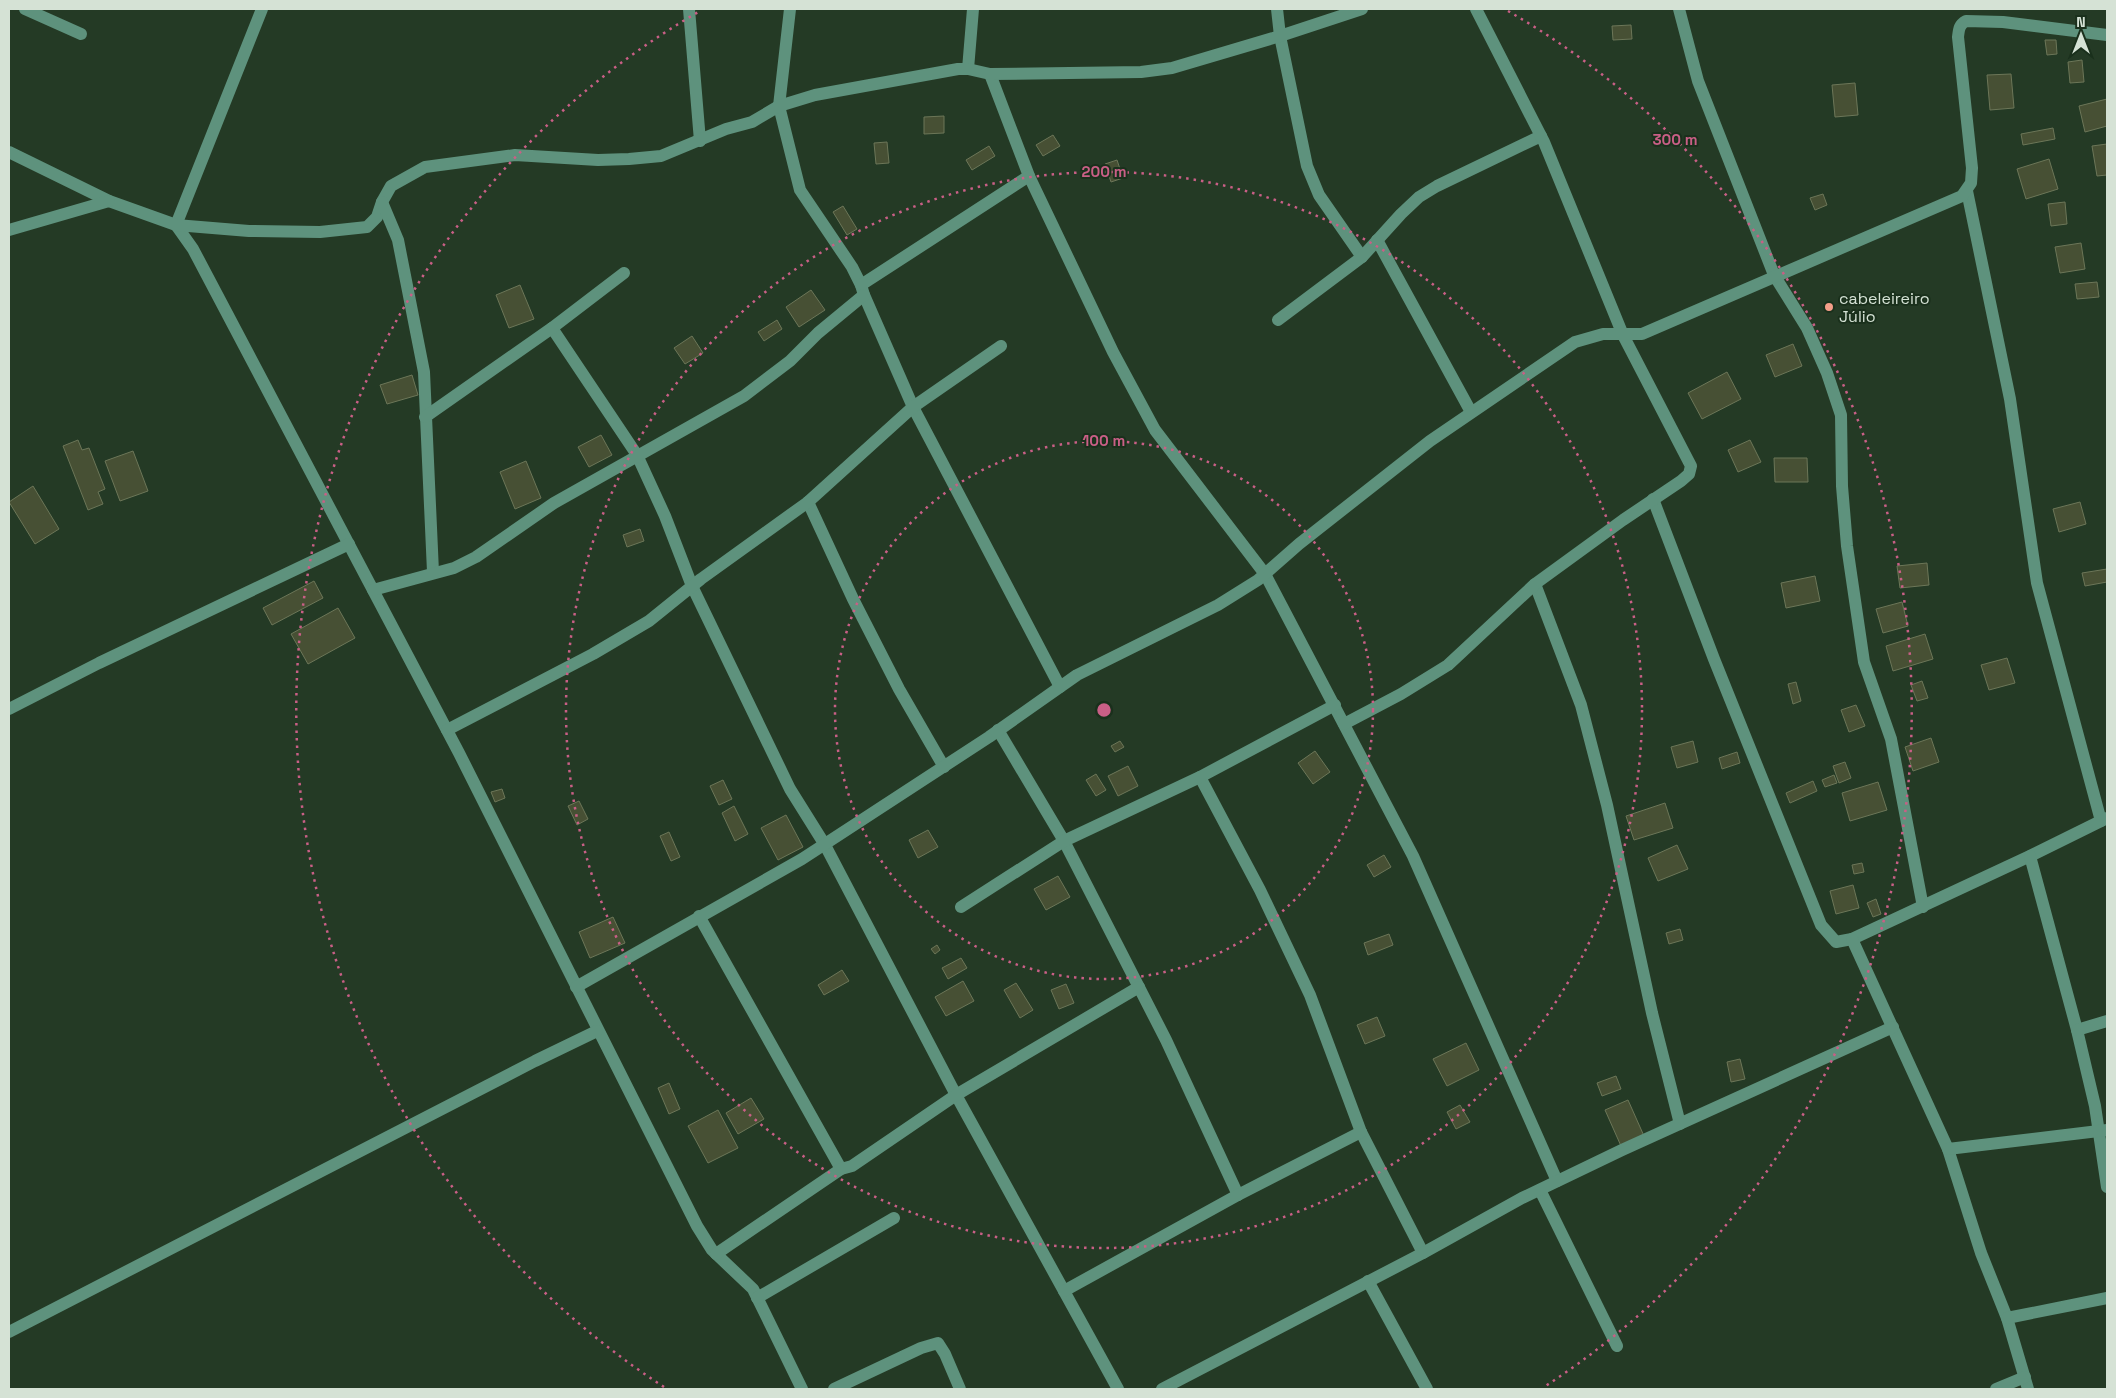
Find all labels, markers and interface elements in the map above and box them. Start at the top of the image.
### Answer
north arrow [2056,10,2106,60]
text: N [2076,13,2086,31]
text: 300 m [1652,130,1698,149]
text: 200 m [1082,162,1126,181]
place label: cabeleireiro Júlio [1839,288,1930,327]
marker: cabeleireiro Júlio [1823,301,1835,313]
text: 100 m [1083,431,1125,450]
centre of rings [1095,701,1113,719]

